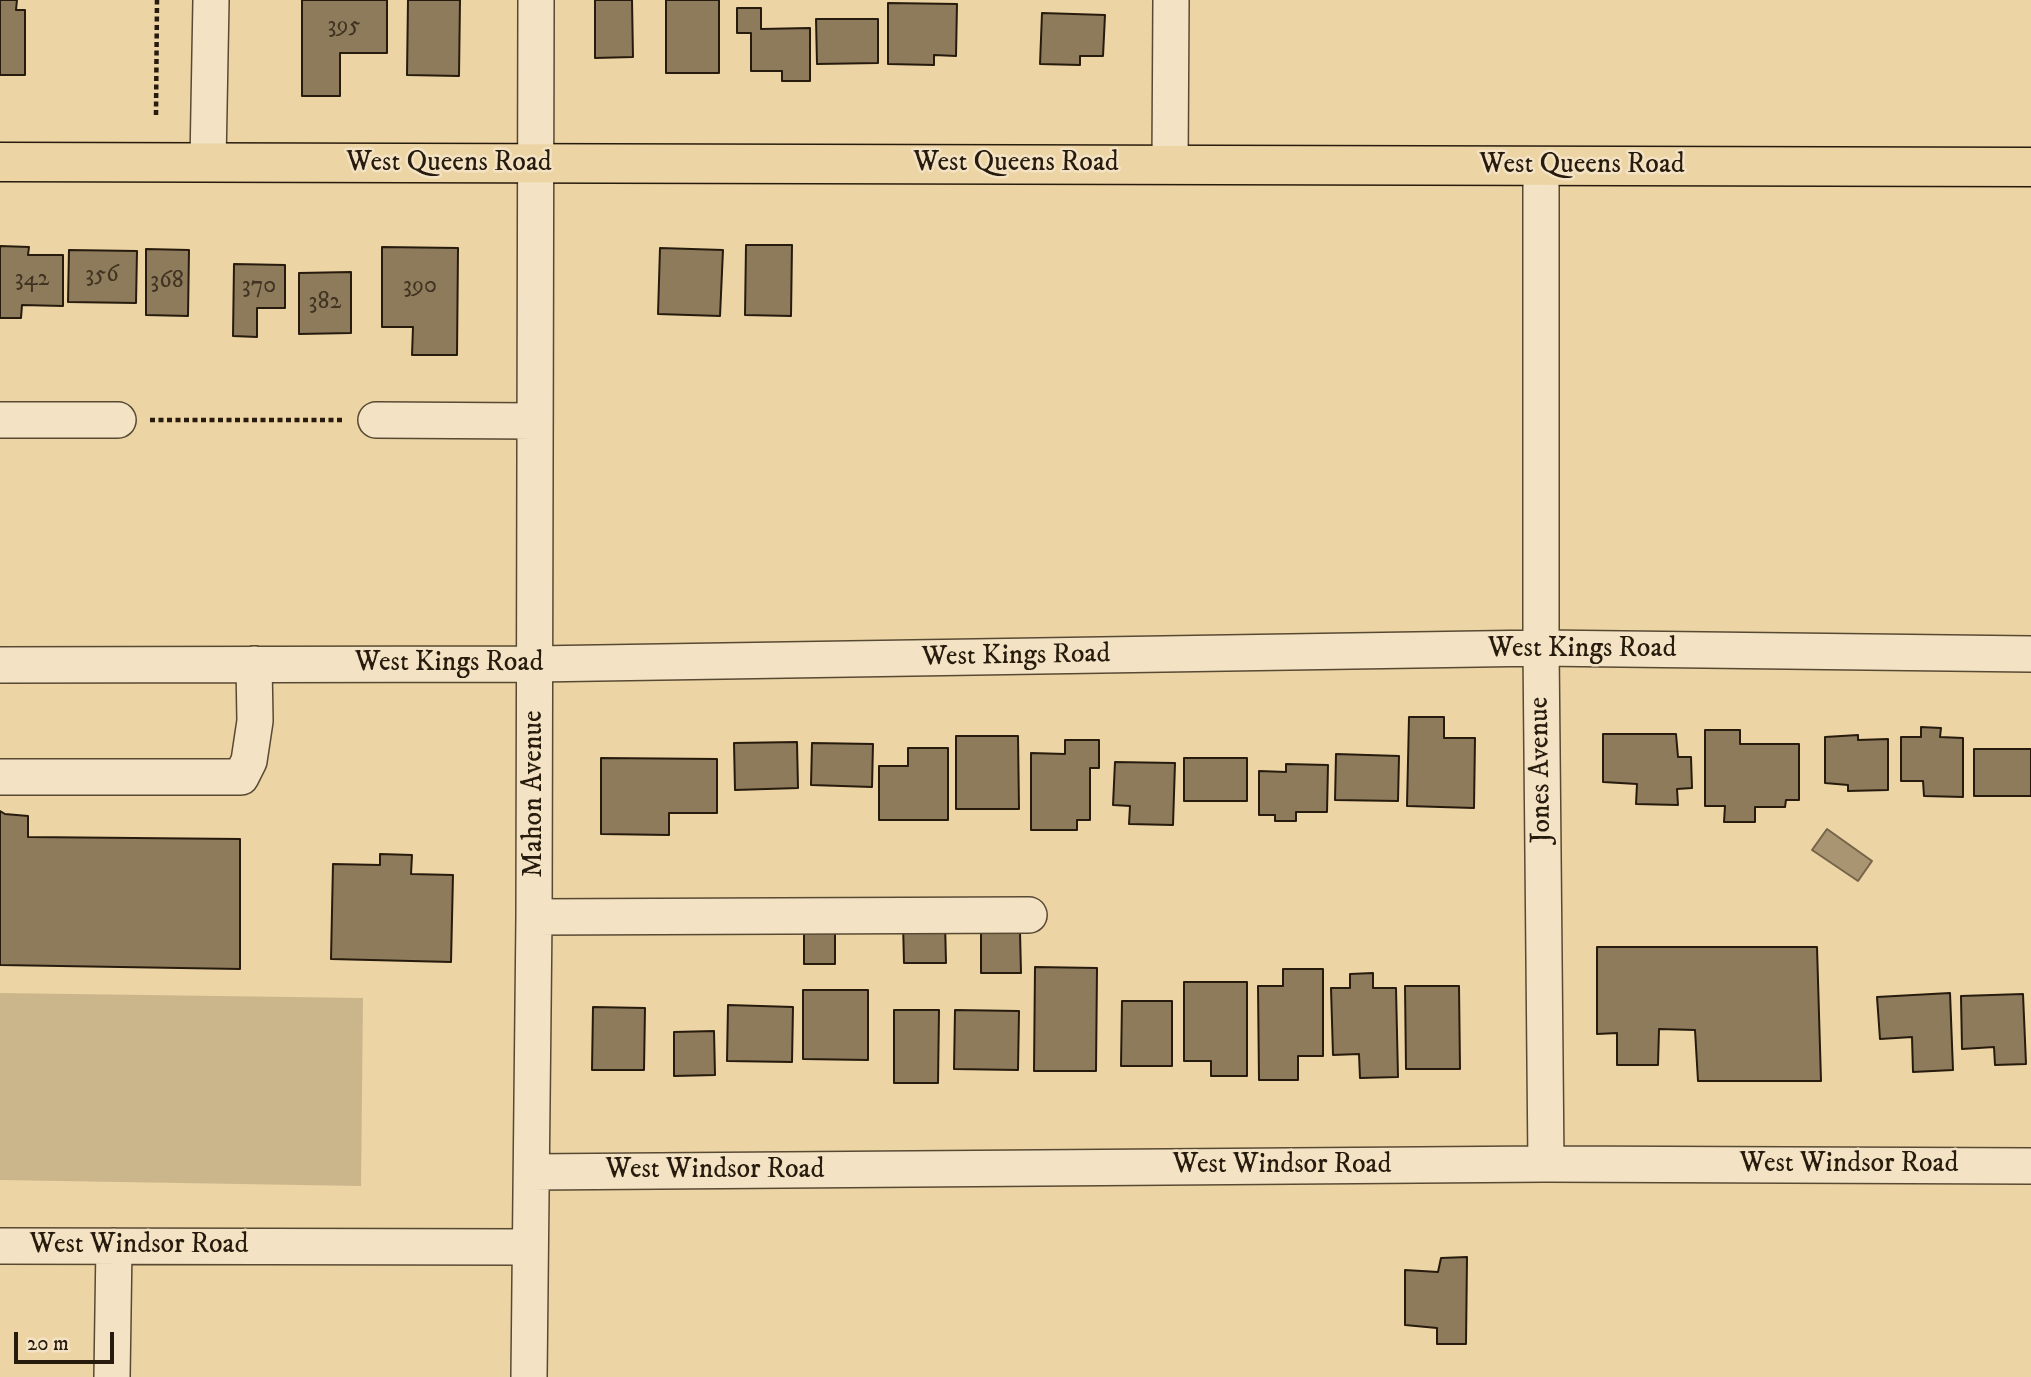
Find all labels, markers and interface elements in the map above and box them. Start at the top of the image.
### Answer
house number: 395 [328,13,360,41]
street label: West Queens Road [346,147,552,181]
street label: West Queens Road [913,147,1119,181]
street label: West Queens Road [1479,149,1685,183]
house number: 356 [85,262,119,290]
house number: 342 [15,266,49,294]
house number: 368 [150,268,184,296]
house number: 370 [242,273,276,301]
house number: 390 [403,273,437,301]
house number: 382 [309,289,341,317]
street label: West Kings Road [1488,633,1676,667]
street label: West Kings Road [921,639,1111,675]
street label: West Kings Road [355,647,543,681]
street label: Jones Avenue [1524,696,1560,844]
street label: Mahon Avenue [518,710,552,878]
street label: West Windsor Road [1740,1148,1958,1182]
street label: West Windsor Road [1173,1149,1391,1183]
street label: West Windsor Road [606,1154,824,1188]
street label: West Windsor Road [30,1229,248,1263]
scale bar [18,1318,117,1362]
text: 20 m [27,1331,69,1357]

